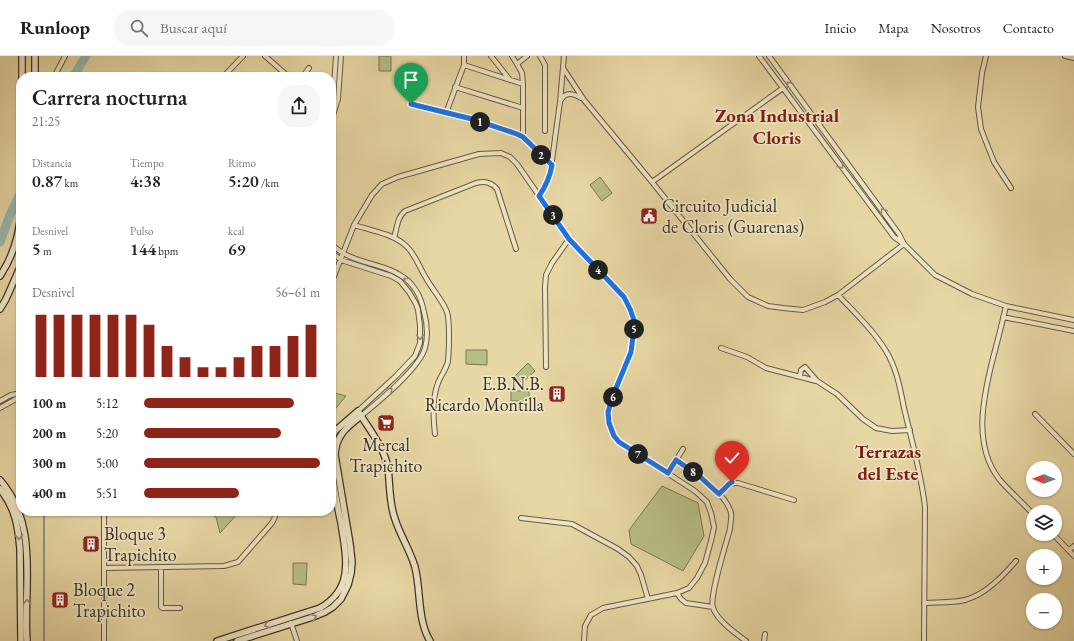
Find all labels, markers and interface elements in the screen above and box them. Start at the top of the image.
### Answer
search box [114,10,394,46]
text: Runloop [20,15,90,40]
icon: search [128,17,150,39]
text: Buscar aquí [160,18,227,37]
text: Inicio [825,19,856,37]
text: Mapa [878,19,909,37]
text: Nosotros [931,19,981,37]
text: Contacto [1003,19,1054,37]
pin [394,63,428,104]
icon: arrive [400,69,422,91]
one-way arrow [786,81,794,88]
text: Carrera nocturna [32,83,187,112]
button: share [278,85,320,127]
district label: Zona Industrial Cloris [715,103,840,150]
pin: 1 [470,112,490,132]
text: 21:25 [32,113,60,130]
text: 1 [477,115,483,129]
pin: 2 [531,145,551,165]
text: 2 [538,148,544,162]
text: Distancia [32,156,72,170]
text: Tiempo [130,156,164,170]
text: Ritmo [228,156,256,170]
one-way arrow [836,162,844,169]
text: 0.87 [32,170,62,192]
text: 4:38 [130,170,161,192]
text: 5:20 [228,170,259,192]
text: km [62,176,78,190]
text: /km [259,176,279,190]
place label: Circuito Judicial de Cloris (Guarenas) [662,194,804,238]
pin: 3 [543,205,563,225]
public building icon: Circuito Judicial de Cloris (Guarenas) [639,206,659,226]
text: 3 [550,208,556,222]
one-way arrow [881,209,888,216]
text: Desnivel [32,224,68,238]
text: Pulso [130,224,154,238]
text: kcal [228,224,245,238]
text: 5 [32,238,41,260]
text: 144 [130,238,156,260]
text: 69 [228,238,245,260]
text: m [41,244,52,258]
text: bpm [156,244,178,258]
pin: 4 [588,260,608,280]
text: 4 [595,263,601,277]
one-way arrow [403,277,411,284]
text: Desnivel [32,284,75,301]
text: 56–61 m [275,284,320,301]
pin: 5 [624,319,644,339]
text: 5 [631,322,637,336]
one-way arrow [416,334,424,340]
place label: E.B.N.B. Ricardo Montilla [425,372,545,416]
building icon: E.B.N.B. Ricardo Montilla [547,384,567,404]
pin: 6 [603,387,623,407]
one-way arrow [385,388,393,395]
text: 6 [610,390,616,404]
text: 100 m [32,395,66,412]
text: 5:12 [96,395,118,412]
supermarket icon: Mercal Trapichito [376,413,396,433]
text: 200 m [32,425,66,442]
text: 5:20 [96,425,118,442]
place label: Mercal Trapichito [350,433,422,477]
district label: Terrazas del Este [855,439,921,486]
pin [715,441,749,482]
pin: 7 [628,444,648,464]
text: 7 [635,447,641,461]
icon: check [721,447,743,469]
text: 300 m [32,455,66,472]
text: 5:00 [96,455,118,472]
north arrow [1026,461,1062,497]
map controls [1026,461,1062,629]
pin: 8 [683,462,703,482]
text: 8 [690,465,696,479]
text: 400 m [32,485,66,502]
text: 5:51 [96,485,118,502]
button: layers [1026,505,1062,541]
place label: Bloque 3 Trapichito [104,522,177,566]
one-way arrow [14,534,23,541]
building icon: Bloque 3 Trapichito [81,534,101,554]
button: + [1026,549,1062,585]
place label: Bloque 2 Trapichito [73,578,146,622]
building icon: Bloque 2 Trapichito [50,590,70,610]
button: − [1026,593,1062,629]
one-way arrow [23,599,31,605]
one-way arrow [311,613,318,621]
one-way arrow [264,620,271,629]

